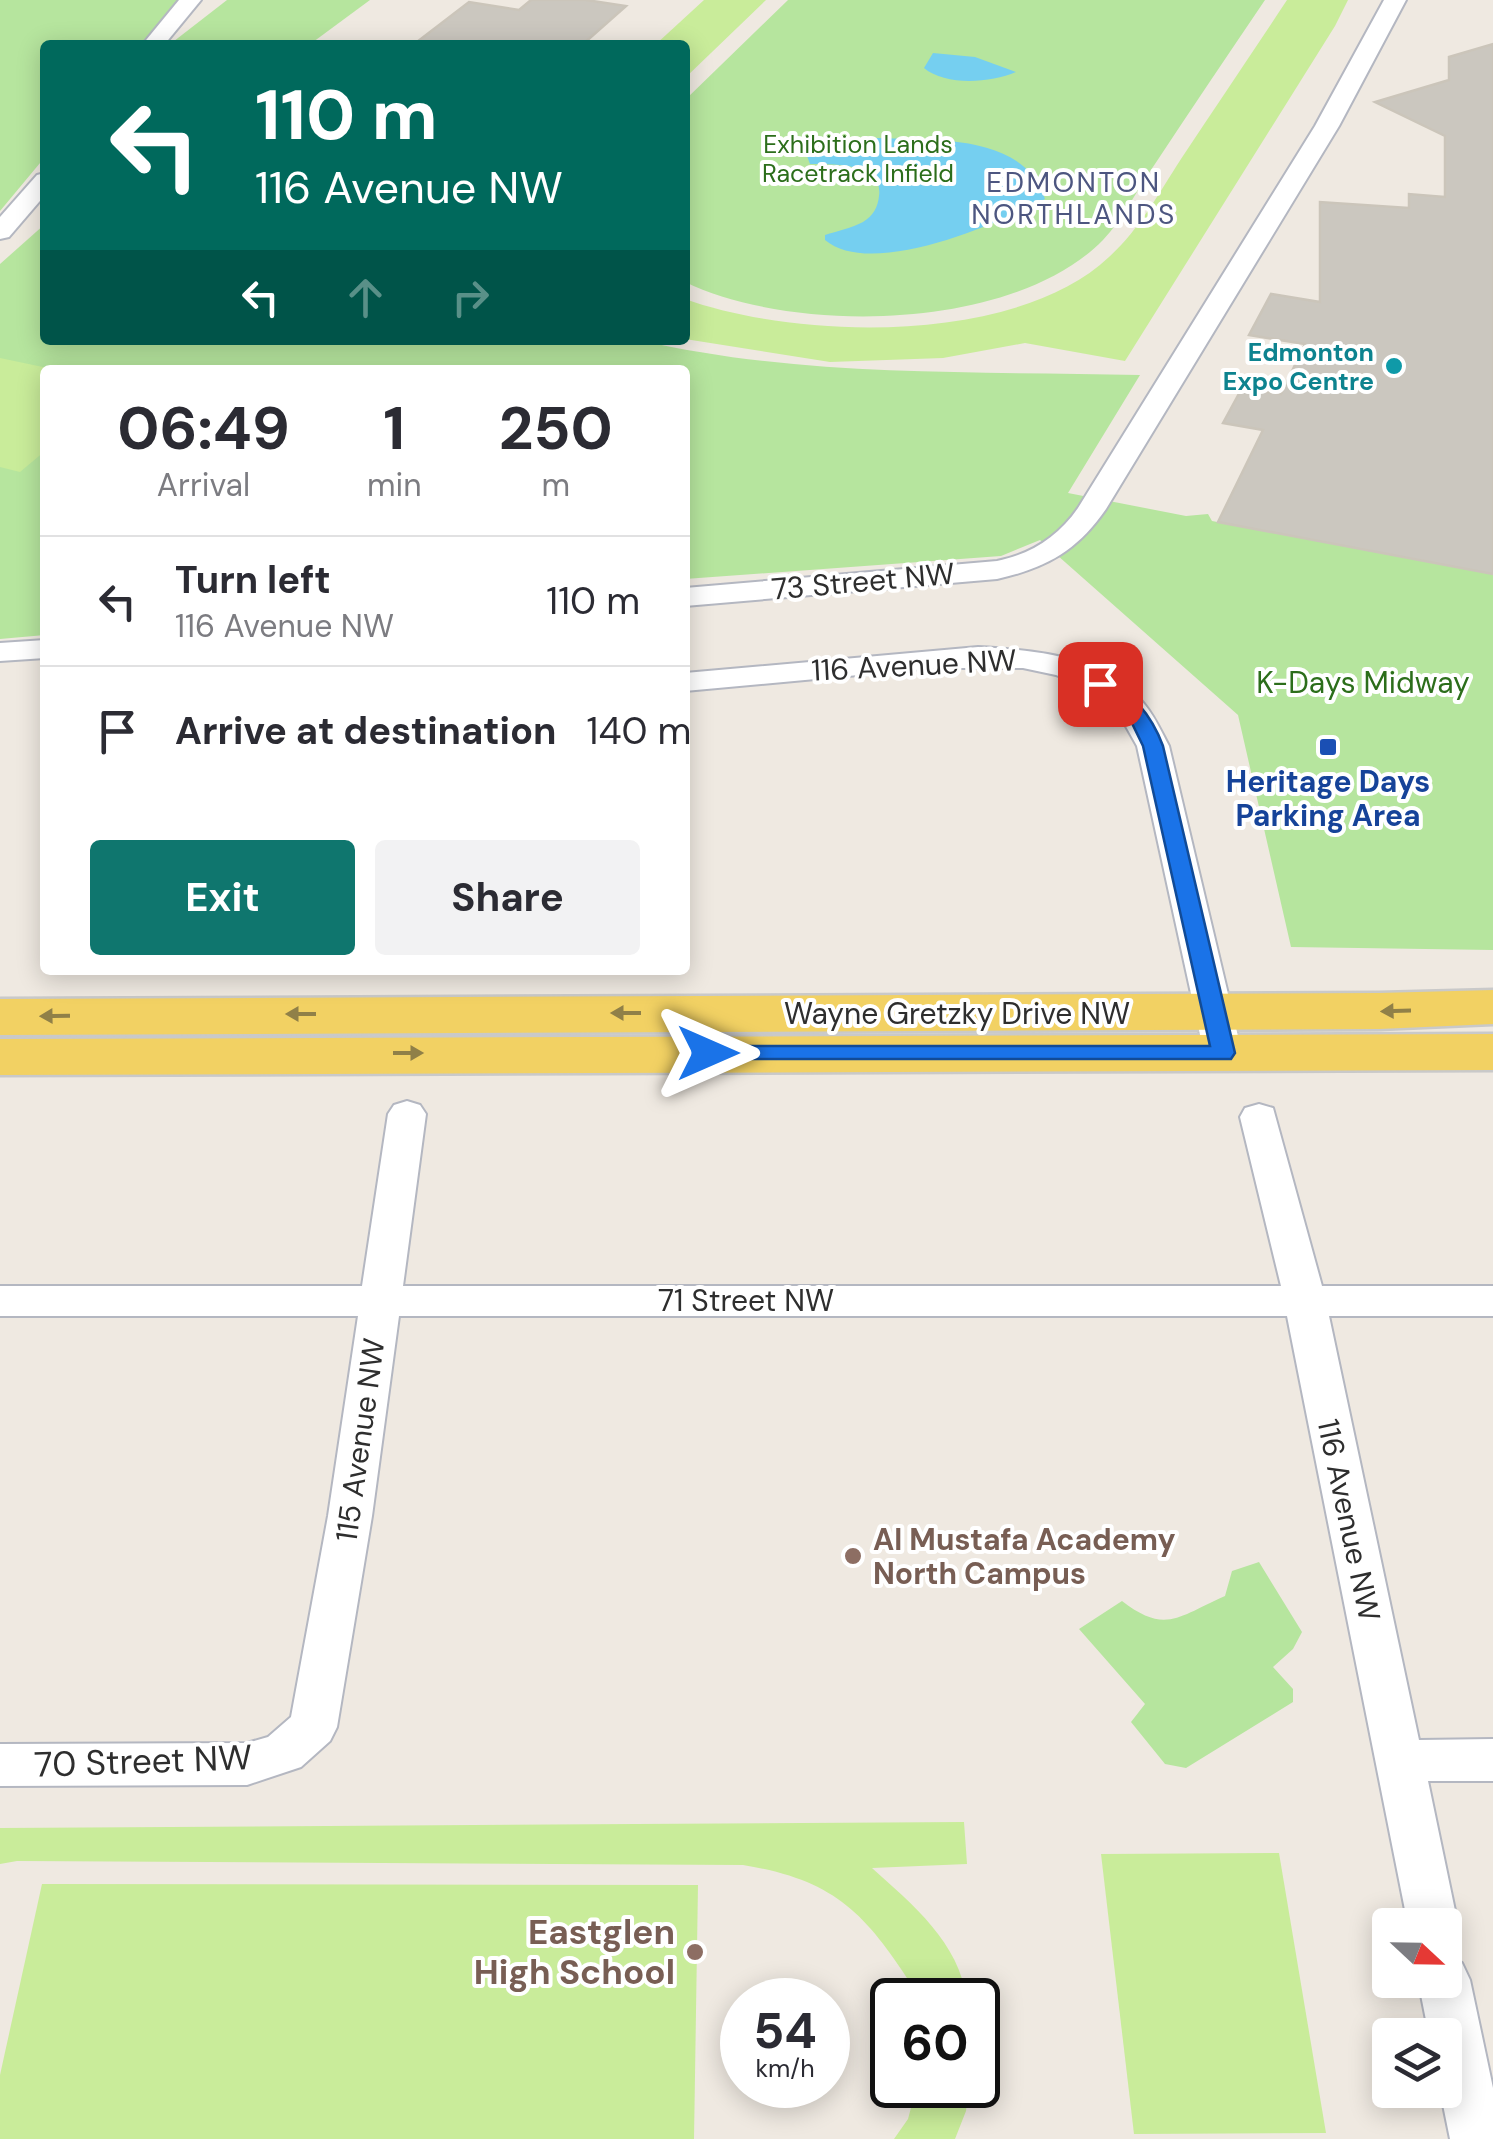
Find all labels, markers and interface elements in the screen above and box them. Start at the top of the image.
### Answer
text: 110 m [255,70,438,161]
icon: left [90,80,220,210]
park label: Exhibition Lands Racetrack Infield [762,128,954,190]
text: 116 Avenue NW [255,158,563,217]
district label: EDMONTON NORTHLANDS [971,164,1177,233]
icon: left [233,270,288,325]
icon: ahead [338,270,393,325]
icon: right [443,270,498,325]
place label: Edmonton Expo Centre [1223,336,1374,398]
marker: Edmonton Expo Centre [1383,355,1405,377]
text: 06:49 [117,389,290,468]
text: 1 [383,389,405,468]
text: 250 [499,389,613,468]
text: Arrival [157,464,250,506]
text: min [367,464,422,506]
text: m [541,464,570,506]
street label: 73 Street NW [770,554,956,608]
text: Turn left [175,555,331,605]
icon: left [90,574,145,629]
text: 110 m [546,576,640,626]
text: 116 Avenue NW [175,605,394,647]
street label: 116 Avenue NW [811,640,1017,690]
pin [1058,642,1143,727]
icon: arrive [1073,657,1128,712]
park label: K-Days Midway [1256,663,1470,702]
icon: arrive [90,704,145,759]
text: Arrive at destination [175,706,557,756]
text: 140 m [587,706,691,756]
marker: Heritage Days Parking Area [1317,736,1339,758]
place label: Heritage Days Parking Area [1226,762,1430,835]
button: Exit [90,840,355,955]
button: Share [375,840,640,955]
street label: Wayne Gretzky Drive NW [784,994,1130,1033]
position arrow [656,1001,760,1105]
one-way arrow [1379,1003,1411,1019]
one-way arrow [610,1005,642,1021]
one-way arrow [285,1006,317,1022]
one-way arrow [39,1008,71,1024]
one-way arrow [393,1045,425,1061]
street label: 71 Street NW [658,1281,834,1320]
street label: 115 Avenue NW [326,1336,394,1544]
street label: 116 Avenue NW [1309,1416,1389,1624]
place label: Al Mustafa Academy North Campus [873,1520,1176,1593]
marker: Al Mustafa Academy North Campus [842,1545,864,1567]
street label: 70 Street NW [33,1734,253,1788]
north arrow [1372,1908,1462,1998]
map controls [1372,1908,1462,2108]
place label: Eastglen High School [474,1909,675,1995]
marker: Eastglen High School [684,1941,706,1963]
speed limit sign: 60 [870,1978,1000,2108]
text: 54 [753,1998,817,2064]
button: layers [1372,2018,1462,2108]
text: km/h [755,2052,815,2085]

